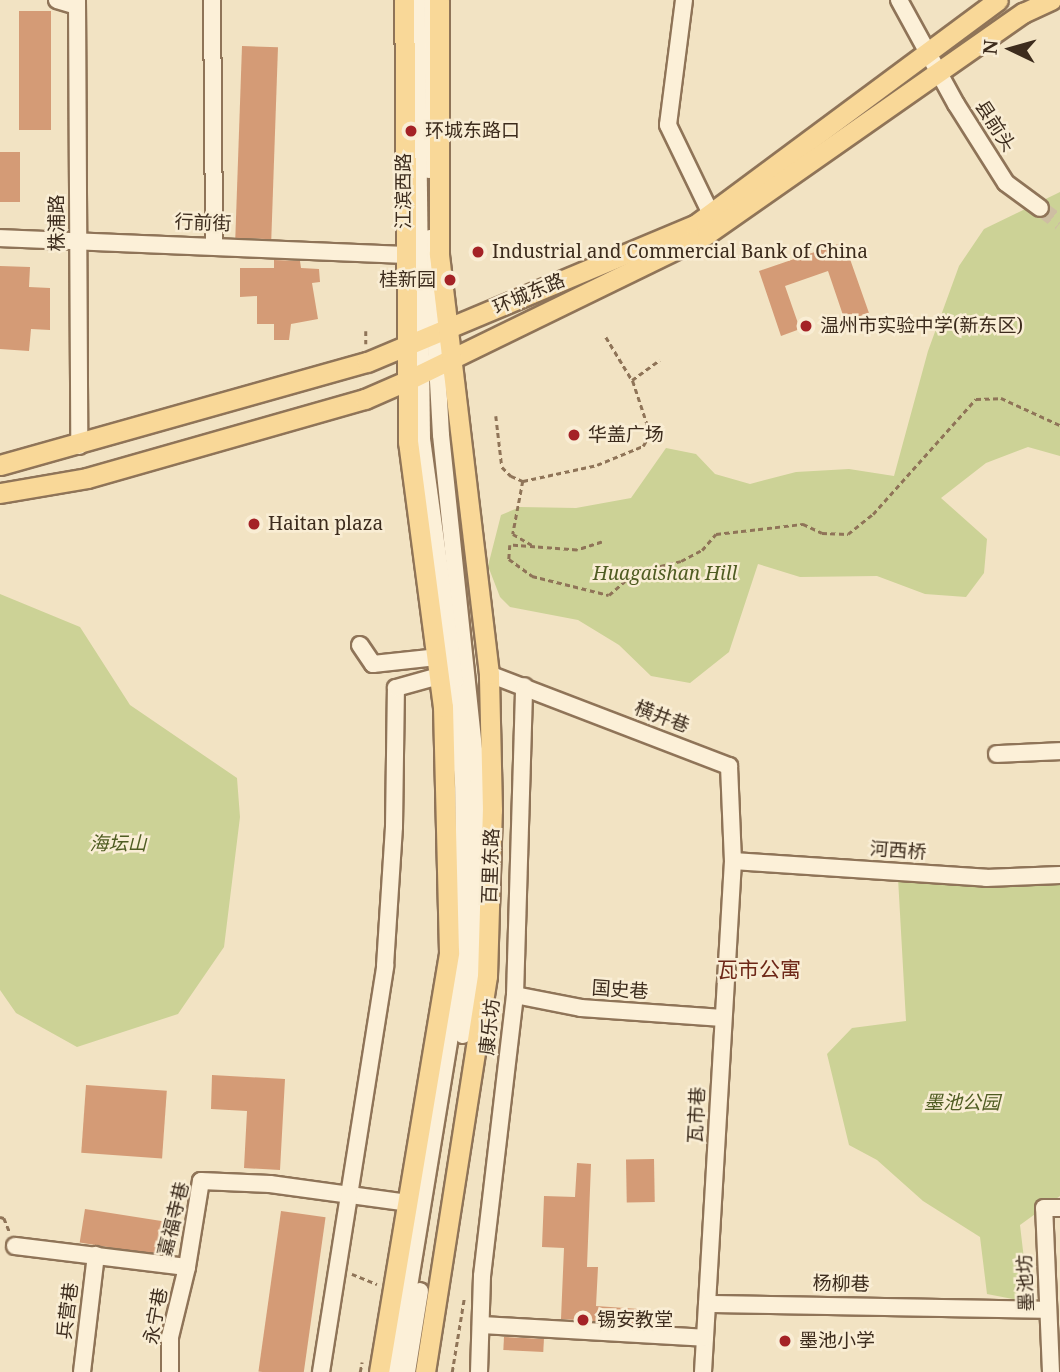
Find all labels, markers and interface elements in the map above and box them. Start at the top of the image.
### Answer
north arrow [976,14,1046,84]
text: N [976,39,1004,56]
street label: 县前头 [970,96,1020,156]
place label: 环城东路口 [425,120,520,142]
marker: 环城东路口 [403,123,419,139]
street label: 江滨西路 [393,153,415,229]
street label: 株浦路 [46,195,68,251]
street label: 行前街 [174,211,232,235]
place label: Industrial and Commercial Bank of China [492,241,868,263]
marker: Industrial and Commercial Bank of China [470,244,486,260]
place label: 桂新园 [379,269,436,291]
street label: 环城东路 [490,269,568,319]
marker: 桂新园 [442,272,458,288]
place label: 温州市实验中学(新东区) [820,315,1023,337]
marker: 温州市实验中学(新东区) [798,318,814,334]
place label: 华盖广场 [588,424,664,446]
marker: 华盖广场 [566,427,582,443]
place label: Haitan plaza [268,513,383,535]
marker: Haitan plaza [246,516,262,532]
park label: Huagaishan Hill [593,563,737,585]
street label: 横井巷 [631,696,693,738]
street label: 百里东路 [478,828,504,904]
park label: 海坛山 [90,833,146,855]
street label: 河西桥 [869,838,927,864]
district label: 瓦市公寓 [717,956,801,982]
street label: 国史巷 [591,977,649,1003]
street label: 康乐坊 [476,997,504,1057]
street label: 瓦市巷 [684,1086,710,1144]
park label: 墨池公园 [924,1092,1000,1114]
street label: 嘉福寺巷 [154,1179,194,1259]
street label: 墨池坊 [1014,1254,1038,1312]
street label: 杨柳巷 [812,1272,870,1296]
street label: 兵营巷 [53,1281,83,1341]
street label: 永宁巷 [140,1286,172,1346]
place label: 锡安教堂 [597,1309,673,1331]
marker: 锡安教堂 [575,1312,591,1328]
place label: 墨池小学 [799,1330,875,1352]
marker: 墨池小学 [777,1333,793,1349]

